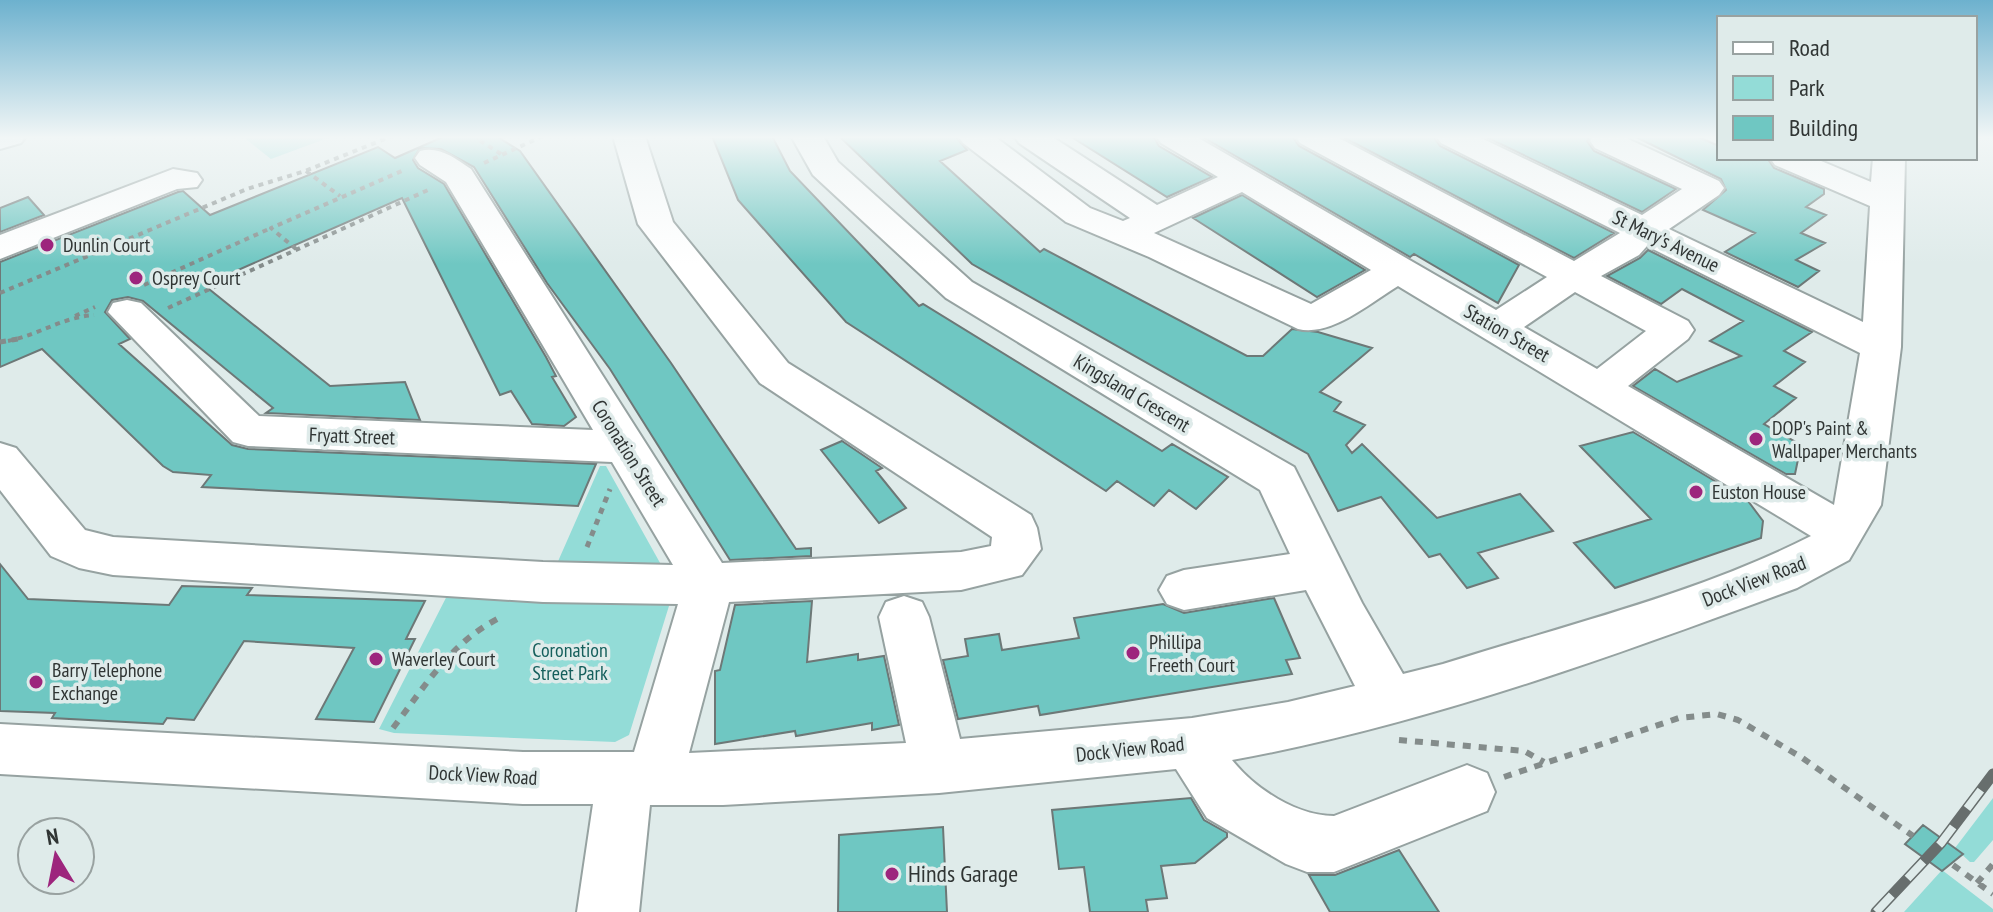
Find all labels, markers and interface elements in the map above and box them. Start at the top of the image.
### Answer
legend [1717,16,1977,160]
text: Road [1789,32,1830,63]
text: Park [1789,72,1825,103]
text: Building [1789,112,1858,143]
street label: St Mary's Avenue [1608,204,1724,278]
place label: Dunlin Court [63,232,151,258]
marker: Dunlin Court [38,236,56,254]
place label: Osprey Court [152,265,241,291]
marker: Osprey Court [127,269,145,287]
street label: Station Street [1459,298,1555,368]
street label: Kingsland Crescent [1069,348,1195,438]
street label: Coronation Street [586,395,672,512]
place label: DOP's Paint & Wallpaper Merchants [1772,415,1917,464]
street label: Fryatt Street [309,422,396,451]
marker: DOP's Paint & Wallpaper Merchants [1747,430,1765,448]
place label: Euston House [1712,479,1806,505]
marker: Euston House [1687,483,1705,501]
street label: Dock View Road [1699,549,1809,613]
place label: Phillipa Freeth Court [1149,629,1236,678]
park label: Coronation Street Park [532,637,608,686]
marker: Phillipa Freeth Court [1124,644,1142,662]
place label: Waverley Court [392,646,496,672]
marker: Waverley Court [367,650,385,668]
place label: Barry Telephone Exchange [52,657,162,706]
marker: Barry Telephone Exchange [27,673,45,691]
street label: Dock View Road [1075,730,1185,768]
street label: Dock View Road [428,759,538,791]
north arrow [16,816,96,896]
text: N [44,821,61,851]
place label: Hinds Garage [908,858,1018,889]
marker: Hinds Garage [883,865,901,883]

